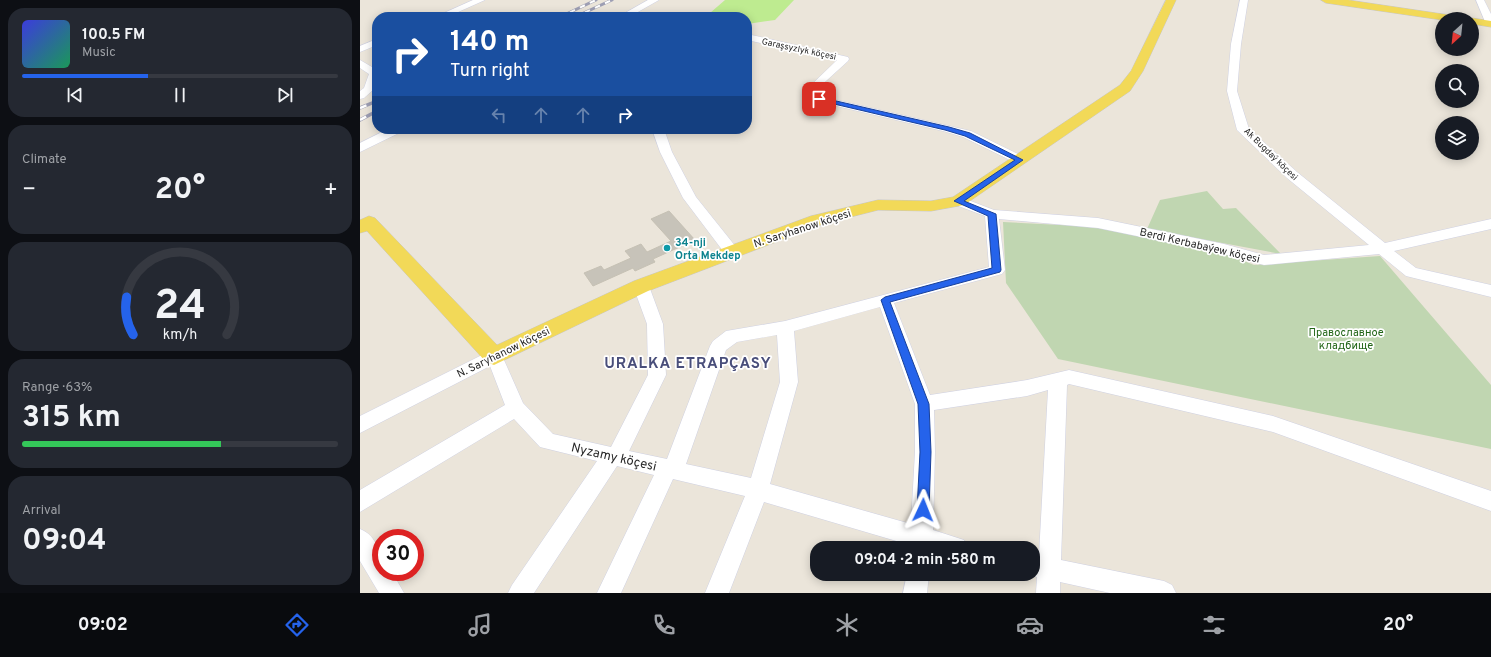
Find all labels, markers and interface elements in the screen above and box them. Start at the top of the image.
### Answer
north arrow [1435,12,1479,56]
map controls [1435,12,1479,160]
text: 140 m [450,25,529,61]
text: 100.5 FM [82,26,145,45]
icon: right [384,28,436,80]
street label: Garaşsyzlyk köçesi [761,36,837,63]
text: Music [82,45,116,61]
text: Turn right [450,60,530,83]
button: search [1435,64,1479,108]
pin [802,82,836,116]
icon: previous [64,84,86,106]
icon: pause [169,84,191,106]
icon: next [274,84,296,106]
icon: arrive [808,88,830,110]
icon: left [488,104,510,126]
icon: ahead [530,104,552,126]
icon: ahead [572,104,594,126]
icon: right [614,104,636,126]
button: layers [1435,116,1479,160]
street label: Ak Bugdaý köçesi [1241,126,1300,183]
text: Climate [22,152,67,168]
text: 20° [155,172,205,209]
text: − [22,177,36,204]
text: + [324,177,338,204]
street label: N. Saryhanow köçesi [752,207,853,251]
street label: Berdi Kerbabaýew köçesi [1138,225,1261,267]
place label: 34-nji Orta Mekdep [675,236,741,263]
marker: 34-nji Orta Mekdep [662,243,672,253]
text: 24 [154,280,206,333]
street label: N. Saryhanow köçesi [455,324,552,381]
text: km/h [163,325,197,343]
park label: Православное кладбище [1308,326,1384,353]
district label: URALKA ETRAPÇASY [604,355,772,374]
text: Range · 63% [22,380,92,396]
text: 315 km [22,400,121,437]
street label: Nyzamy köçesi [569,440,658,476]
position arrow [902,489,944,531]
text: Arrival [22,503,61,519]
text: 09:04 [22,523,106,560]
speed limit sign: 30 [372,529,424,581]
text: 09:04 · 2 min · 580 m [854,551,996,570]
icon: directions [283,611,311,639]
icon: music [466,611,494,639]
icon: phone [650,611,678,639]
icon: climate [833,611,861,639]
icon: car [1016,611,1044,639]
icon: filters [1200,611,1228,639]
text: 09:02 [78,614,128,637]
text: 20° [1383,614,1413,637]

